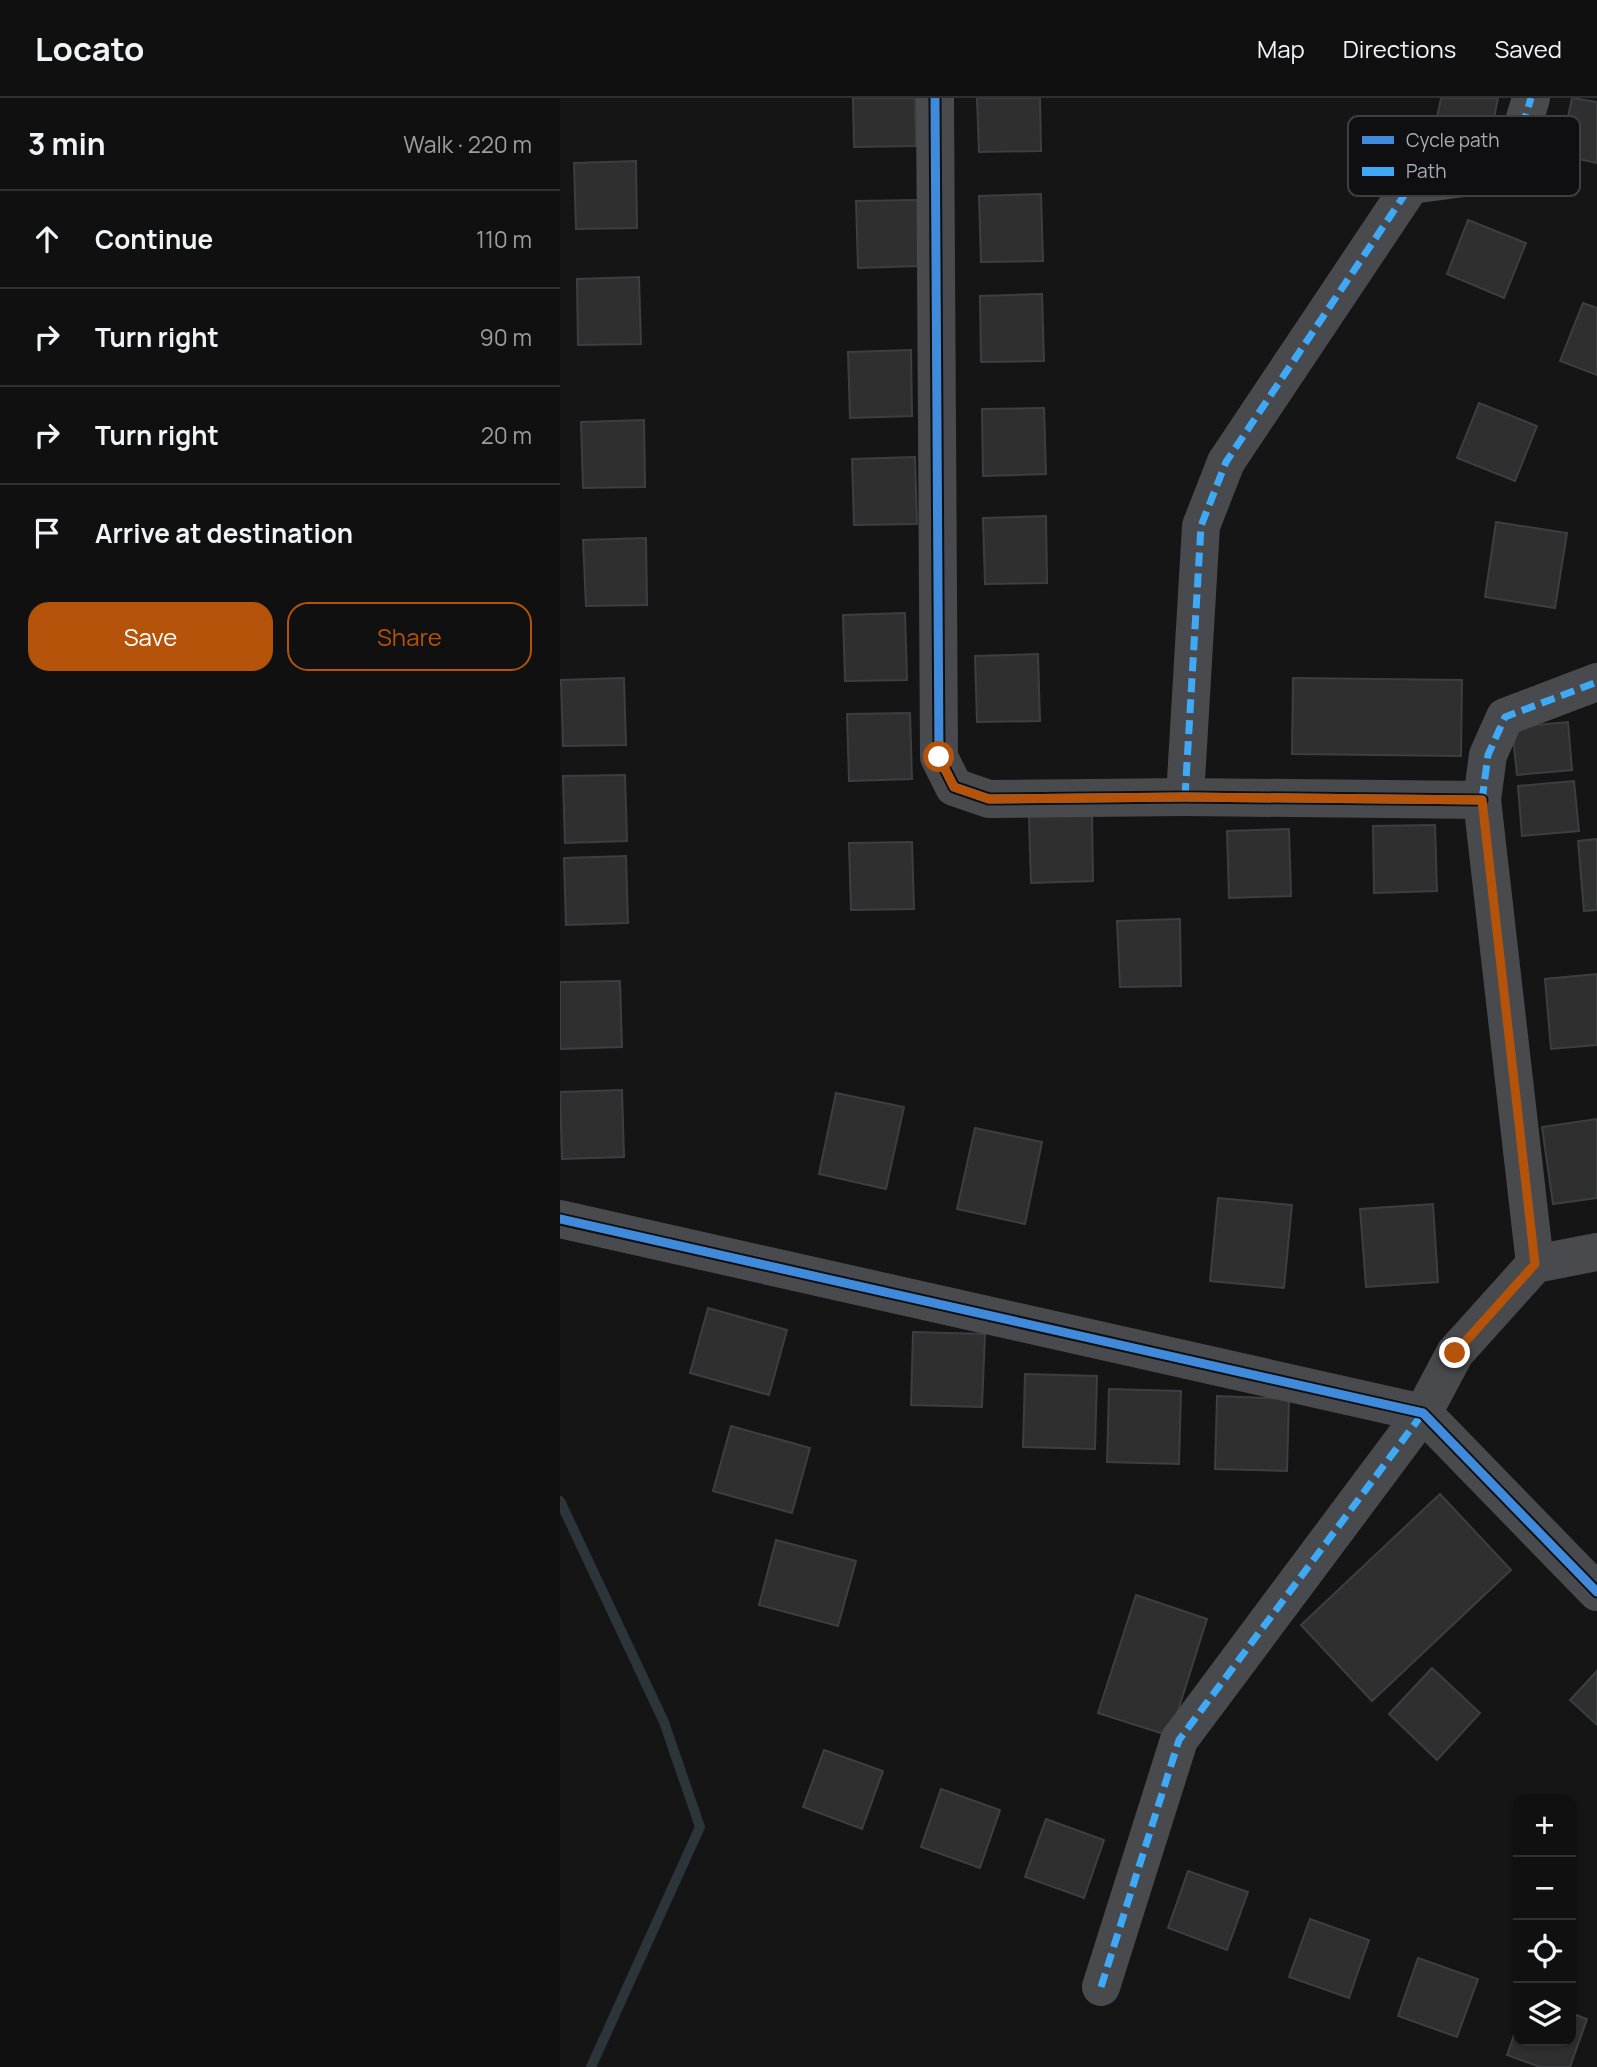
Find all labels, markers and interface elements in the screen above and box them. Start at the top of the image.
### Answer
text: Locato [35,26,145,71]
text: Map [1257,32,1305,65]
text: Directions [1343,32,1456,65]
text: Saved [1494,32,1562,65]
legend [1348,116,1580,196]
text: 3 min [28,123,106,164]
text: Cycle path [1406,127,1500,153]
text: Walk · 220 m [403,128,532,160]
text: Path [1406,158,1446,184]
icon: ahead [28,220,66,258]
text: Continue [95,221,213,257]
text: 110 m [476,223,532,255]
icon: right [28,318,66,356]
text: Turn right [95,319,219,355]
text: 90 m [480,321,532,353]
icon: right [28,416,66,454]
text: Turn right [95,417,219,453]
text: 20 m [481,419,532,451]
icon: arrive [28,514,66,552]
text: Arrive at destination [95,515,353,551]
button: Save [28,602,273,671]
button: Share [287,602,532,671]
route start [923,741,954,772]
route end [1439,1337,1470,1368]
map controls [1513,1794,1576,2046]
button: + [1513,1794,1576,1857]
button: − [1513,1857,1576,1920]
button: locate [1513,1920,1576,1983]
button: layers [1513,1983,1576,2046]

